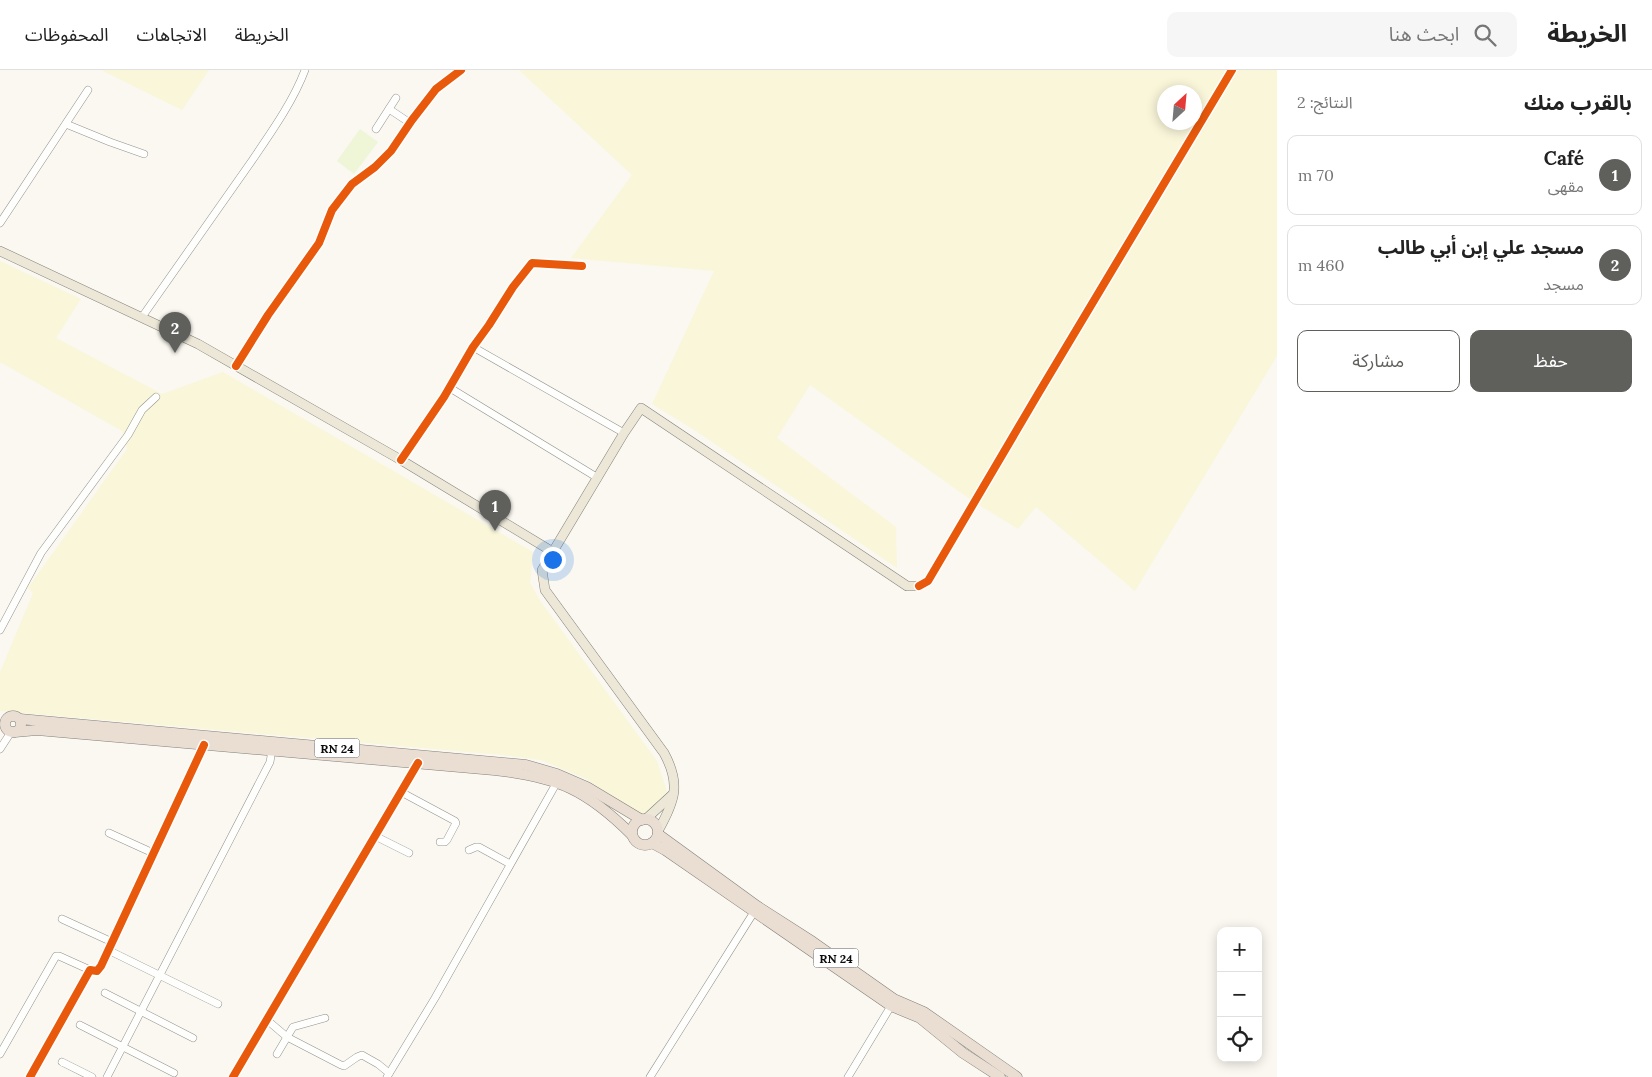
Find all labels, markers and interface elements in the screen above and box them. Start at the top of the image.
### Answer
search box [1167,12,1517,57]
text: الخريطة [1547,18,1627,49]
icon: search [1471,21,1499,49]
text: ابحث هنا [1389,22,1459,46]
text: المحفوظات [25,23,109,46]
text: الاتجاهات [137,23,207,46]
text: الخريطة [235,23,289,46]
north arrow [1157,85,1202,130]
text: بالقرب منك [1524,89,1632,116]
text: النتائج: 2 [1297,92,1353,112]
text: Café [1544,146,1584,170]
text: 70 m [1298,165,1334,185]
text: 1 [1612,165,1618,185]
text: مقهى [1548,176,1584,196]
text: مسجد علي إبن أبي طالب [1378,235,1584,259]
text: 460 m [1298,255,1344,275]
text: 2 [1611,255,1619,275]
text: مسجد [1543,274,1584,294]
pin: 2 [159,312,191,353]
button: مشاركة [1297,330,1460,392]
button: حفظ [1470,330,1632,392]
pin: 1 [479,490,511,531]
your location [540,547,566,573]
road number: RN 24 [314,738,360,758]
map controls [1217,927,1262,1062]
button: + [1217,927,1262,972]
road number: RN 24 [814,948,858,968]
button: − [1217,972,1262,1017]
button: locate [1217,1017,1262,1062]

